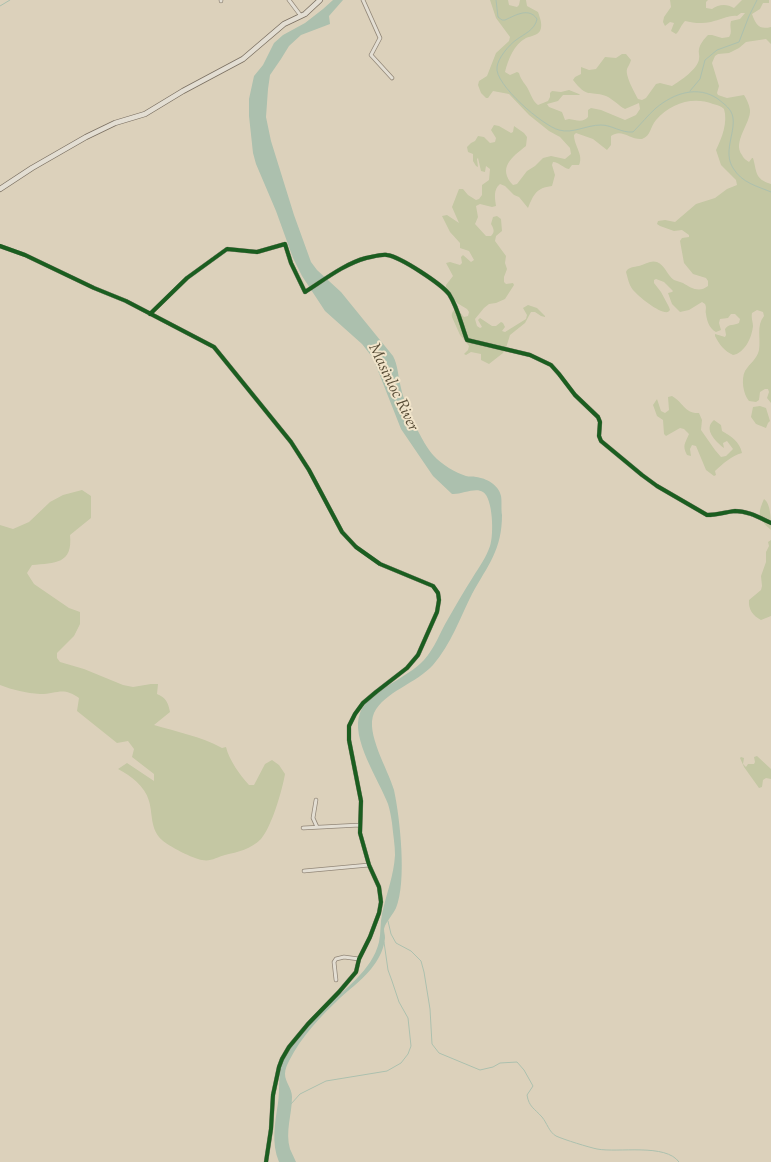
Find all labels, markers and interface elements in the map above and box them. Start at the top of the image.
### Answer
water label: Masinloc River [363,341,421,435]

